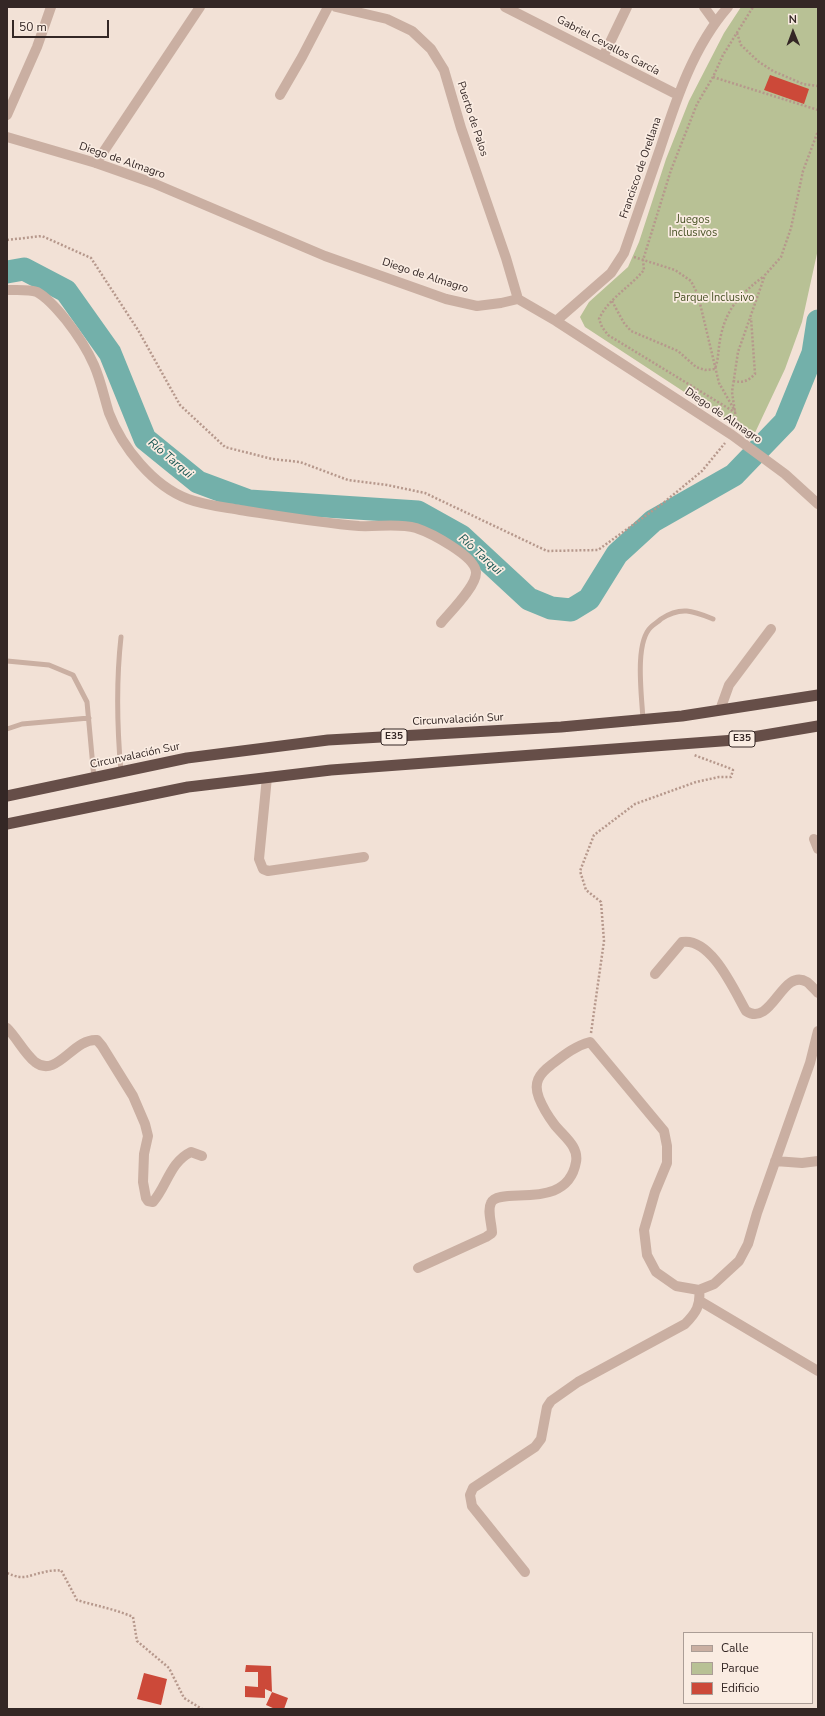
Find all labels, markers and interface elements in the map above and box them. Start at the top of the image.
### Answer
scale bar [14,12,111,38]
north arrow [773,12,813,52]
text: N [789,12,797,27]
street label: Gabriel Cevallos García [554,13,662,79]
text: 50 m [19,19,47,35]
street label: Puerto de Palos [454,80,490,158]
street label: Francisco de Orellana [617,116,665,220]
street label: Diego de Almagro [77,140,167,182]
park label: Juegos Inclusivos [669,213,717,239]
street label: Diego de Almagro [380,256,470,296]
park label: Parque Inclusivo [674,291,754,305]
street label: Diego de Almagro [682,385,764,447]
water label: Río Tarqui [145,436,195,482]
water label: Río Tarqui [455,532,505,578]
street label: Circunvalación Sur [412,711,504,729]
road number: E35 [381,729,407,745]
road number: E35 [729,731,755,747]
street label: Circunvalación Sur [89,740,181,772]
legend [683,1632,813,1704]
text: Calle [721,1640,749,1656]
text: Parque [721,1660,759,1676]
text: Edificio [721,1680,759,1696]

